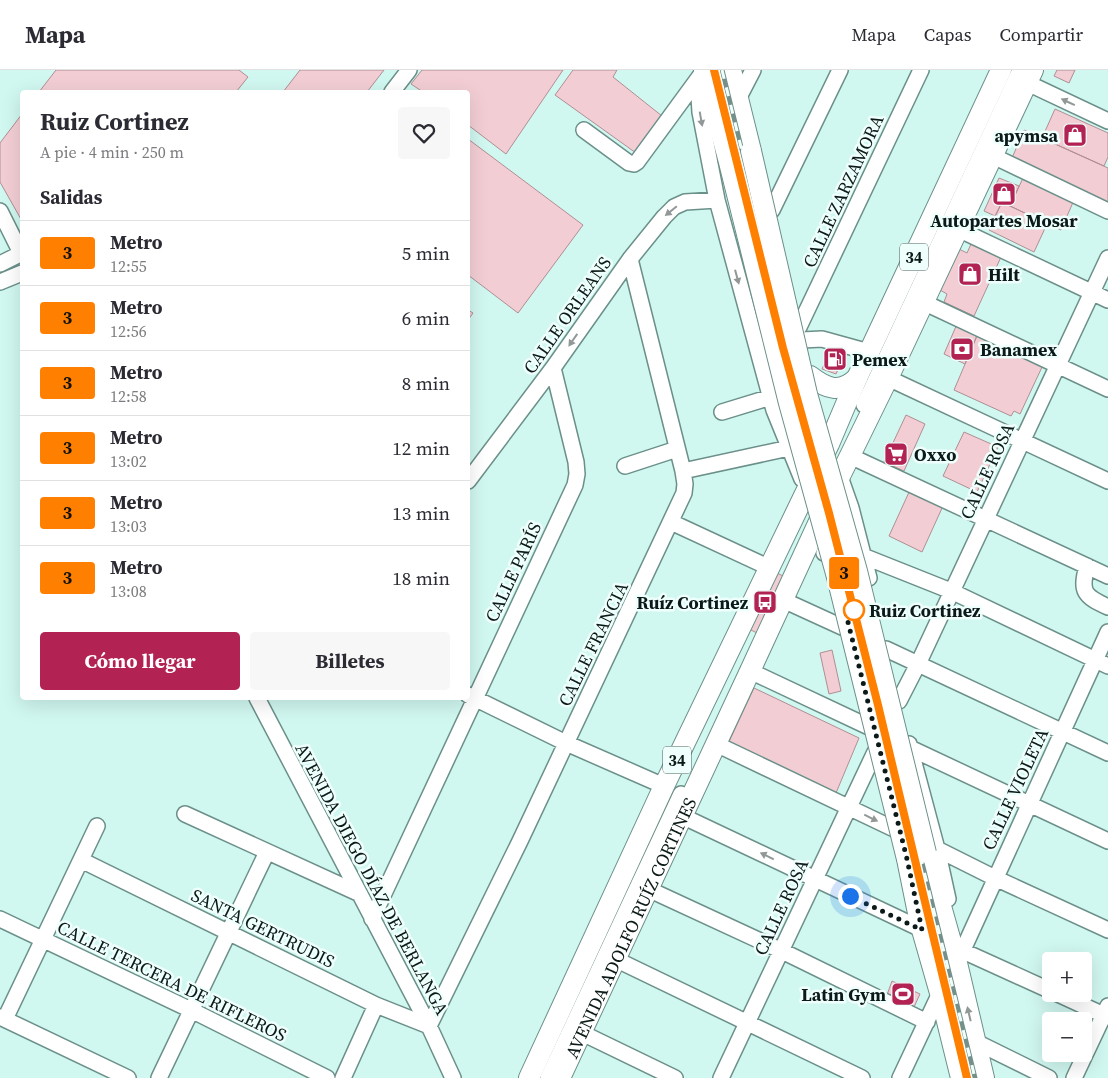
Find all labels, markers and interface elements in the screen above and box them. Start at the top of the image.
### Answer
text: Mapa [25,18,86,51]
text: Mapa [851,22,896,47]
text: Capas [924,22,971,47]
text: Compartir [999,22,1083,47]
one-way arrow [1060,98,1075,107]
text: Ruiz Cortinez [40,105,189,138]
button: heart [398,107,450,159]
street label: CALLE ZARZAMORA [797,110,889,272]
one-way arrow [698,111,706,127]
shop icon: apymsa [1062,122,1088,148]
place label: apymsa [994,123,1058,148]
text: A pie · 4 min · 250 m [40,141,184,163]
shop icon: Autopartes Mosar [991,181,1017,207]
text: Salidas [40,184,102,210]
one-way arrow [665,206,678,217]
place label: Autopartes Mosar [930,208,1078,233]
text: Metro [110,229,162,255]
text: 3 [63,240,72,265]
text: 5 min [402,240,450,266]
road number: 34 [900,243,928,270]
street label: CALLE ORLEANS [517,251,617,379]
text: 12:55 [110,255,147,277]
shop icon: Hilt [957,261,983,287]
place label: Hilt [988,262,1020,287]
one-way arrow [733,270,741,285]
text: Metro [110,294,162,320]
text: 3 [63,305,72,330]
text: 6 min [402,305,450,331]
text: 12:56 [110,320,147,342]
one-way arrow [568,333,578,347]
bank icon: Banamex [949,336,975,362]
place label: Banamex [980,337,1057,362]
fuel station icon: Pemex [822,346,848,372]
place label: Pemex [852,347,908,372]
text: Metro [110,359,162,385]
text: 3 [63,370,72,395]
text: 8 min [402,370,450,396]
text: 12:58 [110,385,147,407]
street label: CALLE ROSA [954,419,1020,523]
text: Metro [110,424,162,450]
text: 3 [63,435,72,460]
text: 12 min [392,435,450,461]
supermarket icon: Oxxo [883,441,909,467]
place label: Oxxo [914,442,956,467]
text: 13:02 [110,450,147,472]
text: Metro [110,489,162,515]
text: 3 [63,500,72,525]
text: 13 min [392,500,450,526]
text: 13:03 [110,515,147,537]
street label: CALLE PARÍS [479,518,547,626]
text: Metro [110,554,162,580]
line badge: 3 [828,557,860,589]
text: 3 [839,560,849,585]
text: 3 [63,565,72,590]
text: 18 min [392,565,450,591]
street label: CALLE FRANCIA [552,577,634,710]
text: 13:08 [110,580,147,602]
bus stop icon: Ruíz Cortinez [752,589,778,615]
place label: Ruíz Cortinez [637,590,749,615]
place label: Ruiz Cortinez [869,598,981,623]
marker: Ruiz Cortinez [843,599,865,621]
button: Cómo llegar [40,632,240,690]
button: Billetes [250,632,450,690]
street label: CALLE VIOLETA [976,724,1054,854]
street label: AVENIDA DIEGO DÍAZ DE BERLANGA [289,739,455,1019]
road number: 34 [663,746,691,774]
street label: AVENIDA ADOLFO RUÍZ CORTINES [559,793,702,1062]
one-way arrow [864,814,878,822]
one-way arrow [759,852,774,861]
street label: CALLE ROSA [748,855,814,959]
street label: SANTA GERTRUDIS [187,882,339,974]
your location [838,884,863,909]
street label: CALLE TERCERA DE RIFLEROS [53,914,291,1048]
map controls [1042,952,1092,1062]
button: + [1042,952,1092,1002]
sports icon: Latin Gym [890,981,916,1007]
place label: Latin Gym [801,982,886,1007]
one-way arrow [965,1006,973,1021]
button: − [1042,1012,1092,1062]

